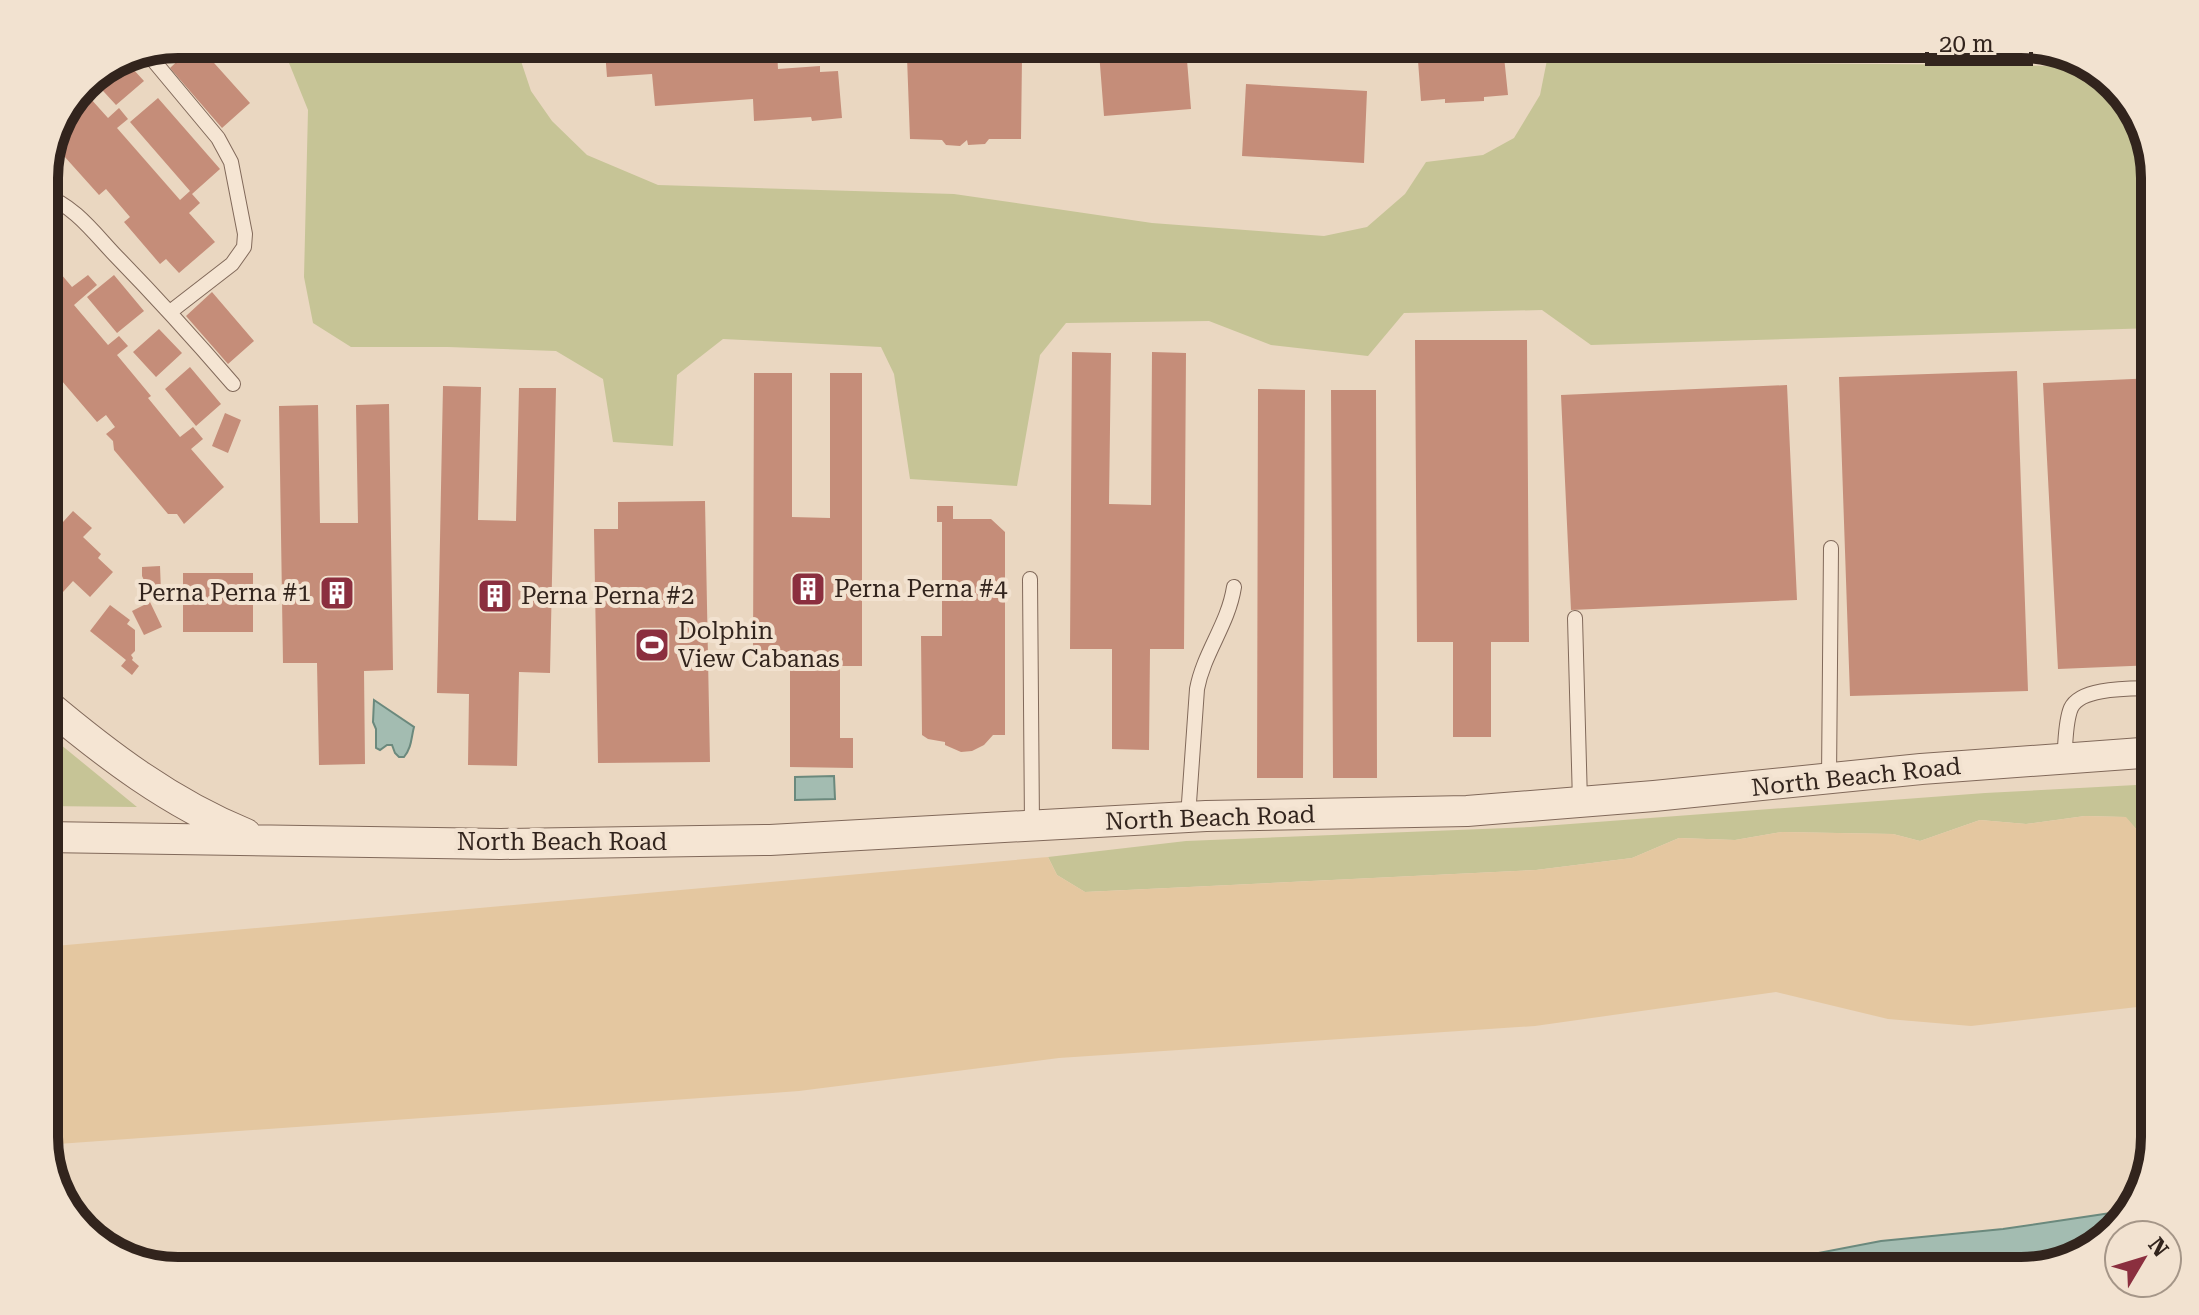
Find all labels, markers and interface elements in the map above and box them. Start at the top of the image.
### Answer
scale bar [1927,16,2031,66]
text: 20 m [1939,30,1994,58]
building icon: Perna Perna #4 [789,570,827,608]
building icon: Perna Perna #1 [318,574,356,612]
place label: Perna Perna #4 [834,575,1008,603]
building icon: Perna Perna #2 [476,577,514,615]
place label: Perna Perna #1 [137,579,311,607]
place label: Perna Perna #2 [521,582,695,610]
place label: Dolphin View Cabanas [678,617,840,673]
sports icon: Dolphin View Cabanas [633,626,671,664]
street label: North Beach Road [1750,752,1962,802]
street label: North Beach Road [1104,800,1316,836]
street label: North Beach Road [457,828,667,856]
north arrow [2103,1219,2183,1299]
text: N [2143,1233,2173,1261]

